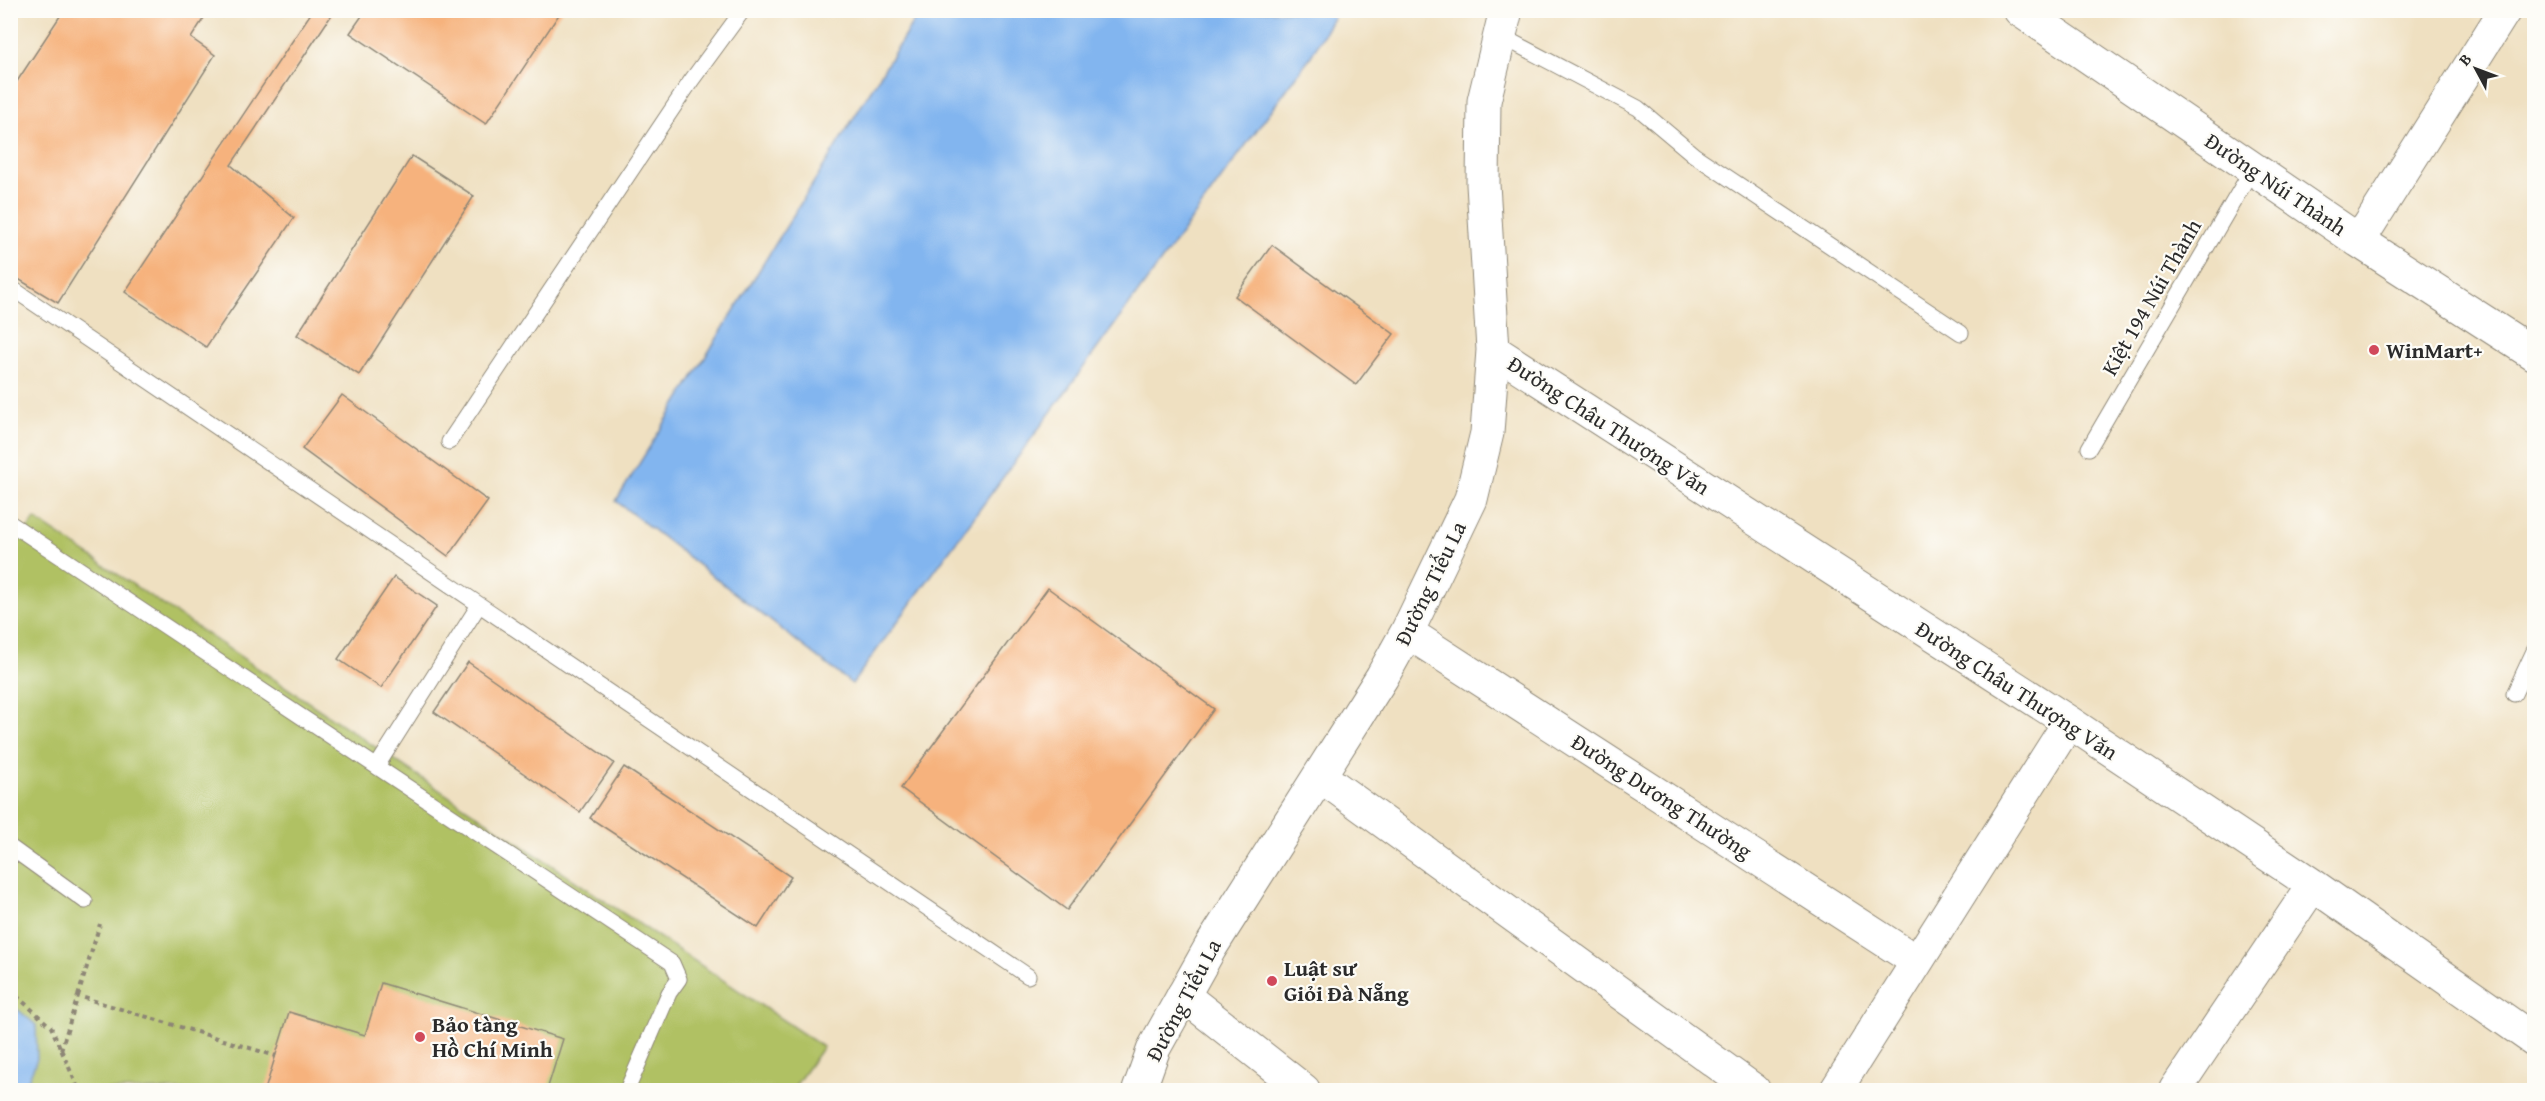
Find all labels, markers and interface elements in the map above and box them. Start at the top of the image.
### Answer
north arrow [2446,39,2506,99]
text: B [2452,47,2477,71]
street label: Đường Núi Thành [2199,125,2354,244]
street label: Kiệt 194 Núi Thành [2093,212,2209,381]
place label: WinMart+ [2386,334,2483,366]
marker: WinMart+ [2367,343,2381,357]
street label: Đường Châu Thượng Văn [1502,348,1717,503]
street label: Đường Tiểu La [1386,515,1474,650]
street label: Đường Châu Thượng Văn [1910,613,2125,768]
street label: Đường Dương Thường [1565,726,1759,866]
street label: Đường Tiểu La [1137,933,1229,1067]
place label: Luật sư Giỏi Đà Nẵng [1284,952,1409,1009]
marker: Luật sư Giỏi Đà Nẵng [1265,974,1279,988]
place label: Bảo tàng Hồ Chí Minh [432,1008,553,1065]
marker: Bảo tàng Hồ Chí Minh [413,1030,427,1044]

